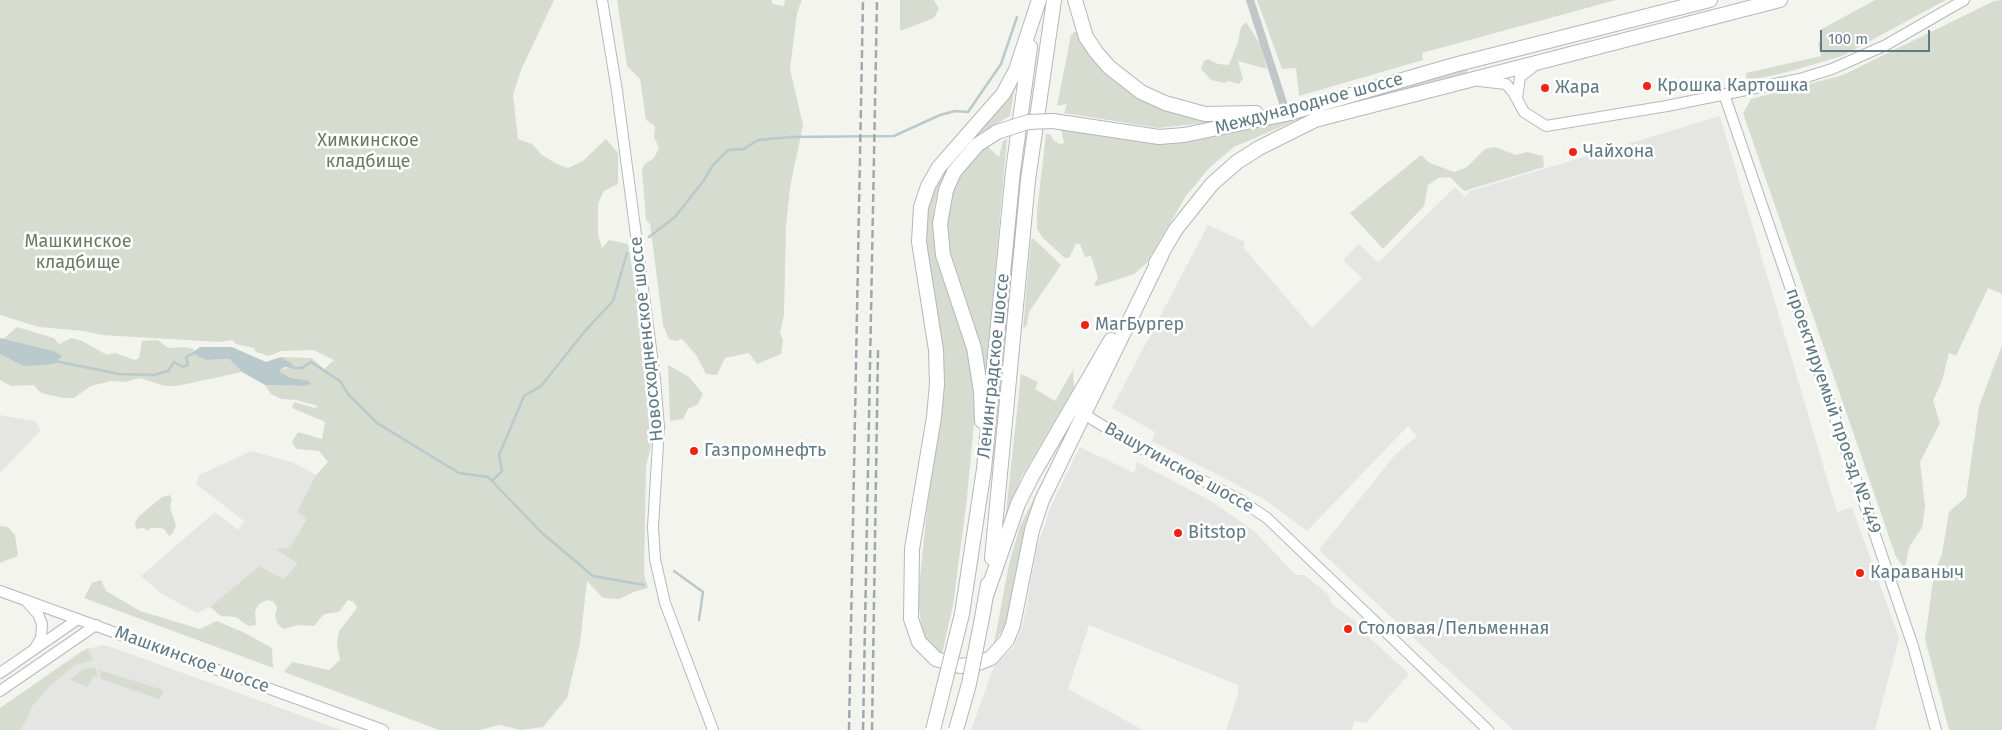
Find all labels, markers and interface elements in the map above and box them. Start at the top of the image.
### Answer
scale bar [1822,20,1932,52]
text: 100 m [1828,30,1868,48]
street label: Международное шоссе [1213,68,1405,140]
place label: Крошка Картошка [1657,75,1809,97]
place label: Жара [1555,77,1600,99]
marker: Крошка Картошка [1641,80,1653,92]
marker: Жара [1539,82,1551,94]
park label: Химкинское кладбище [317,130,419,172]
place label: Чайхона [1583,141,1654,163]
marker: Чайхона [1567,146,1579,158]
park label: Машкинское кладбище [24,231,132,274]
street label: Новосходненское шоссе [625,235,669,443]
street label: Ленинградское шоссе [974,272,1014,460]
street label: проектируемый проезд № 449 [1781,286,1885,536]
place label: МагБургер [1095,314,1184,336]
marker: МагБургер [1079,319,1091,331]
street label: Вашутинское шоссе [1101,418,1257,518]
place label: Газпромнефть [704,440,826,462]
marker: Газпромнефть [688,445,700,457]
place label: Bitstop [1188,522,1246,544]
marker: Bitstop [1172,527,1184,539]
place label: Караваныч [1870,562,1964,584]
marker: Караваныч [1854,567,1866,579]
place label: Столовая/Пельменная [1358,618,1549,640]
street label: Машкинское шоссе [112,622,272,698]
marker: Столовая/Пельменная [1342,623,1354,635]

